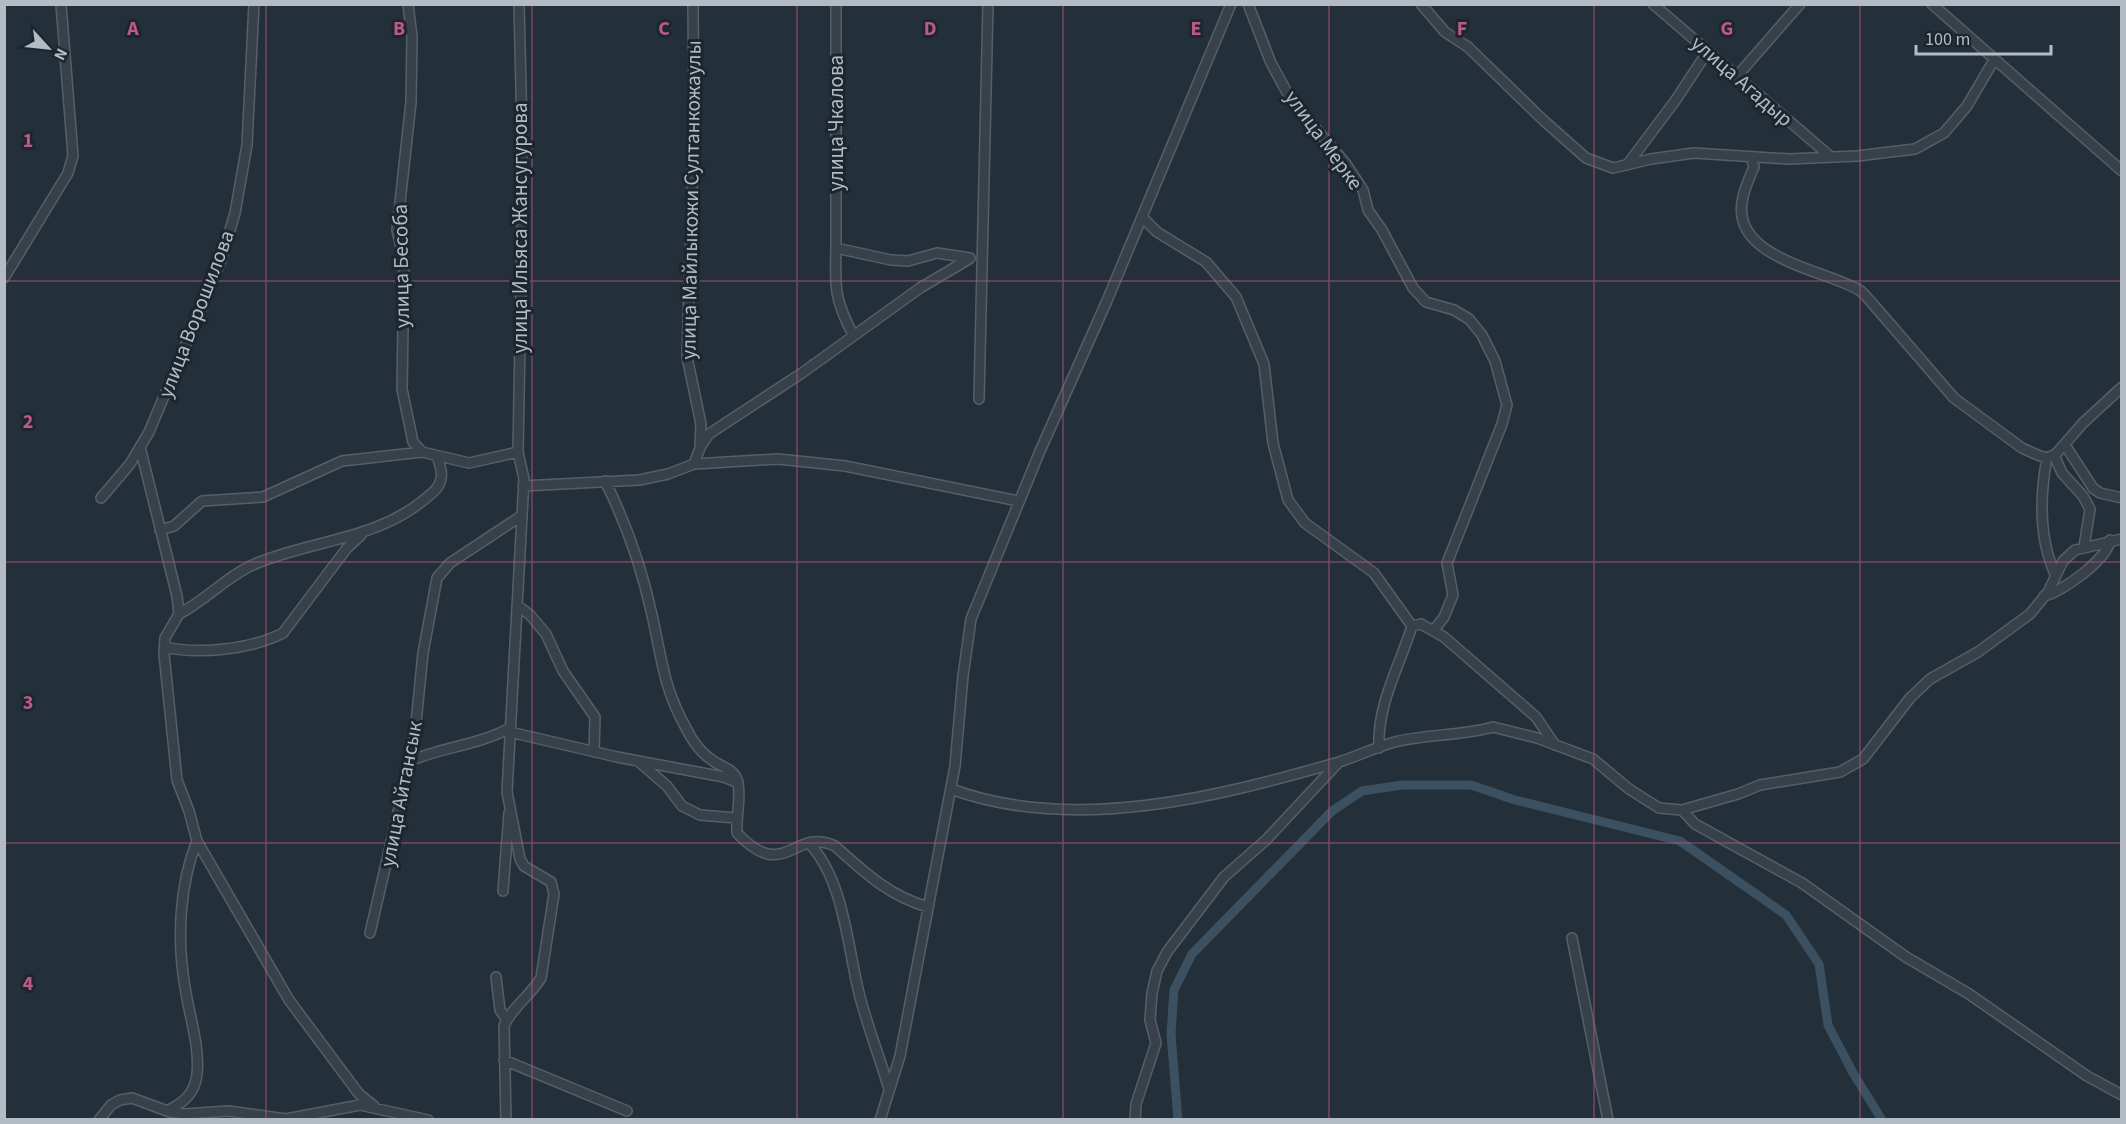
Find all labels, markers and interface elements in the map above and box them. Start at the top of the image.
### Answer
text: A [126,15,139,43]
text: B [393,15,405,43]
text: C [658,15,670,43]
text: D [924,15,936,43]
text: E [1191,15,1201,43]
text: F [1457,15,1467,43]
text: G [1721,15,1733,43]
north arrow [18,18,78,78]
scale bar [1916,18,2051,56]
text: 100 m [1925,27,1970,52]
street label: улица Агадыр [1685,28,1799,134]
street label: улица Майлыкожи Султанкожаулы [673,40,709,360]
text: N [48,45,73,64]
street label: улица Чкалова [821,55,851,191]
street label: улица Мерке [1277,84,1371,196]
street label: улица Ильяса Жансугурова [505,102,535,354]
text: 1 [23,127,33,155]
street label: улица Бесоба [385,204,417,328]
street label: улица Ворошилова [150,226,242,402]
text: 2 [23,408,33,436]
text: 3 [23,689,33,717]
street label: улица Айтансык [372,718,430,870]
text: 4 [23,970,34,998]

